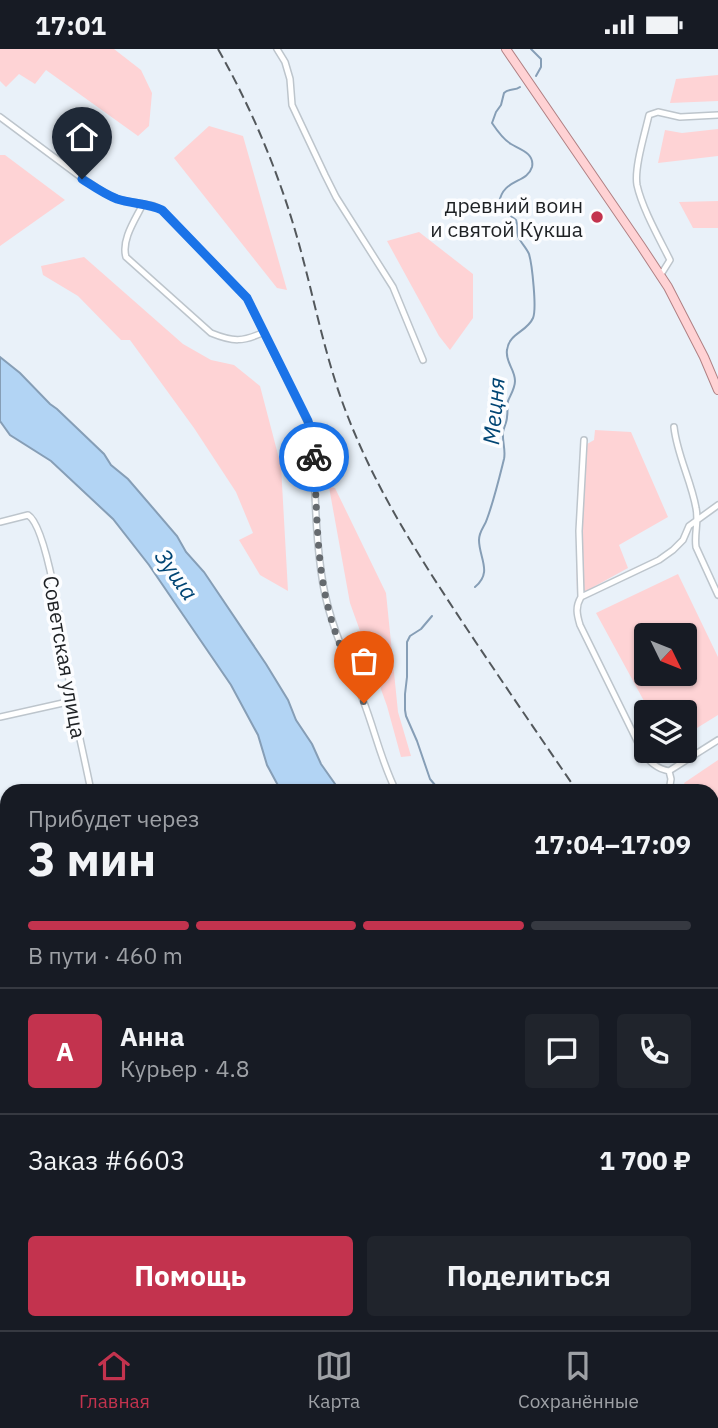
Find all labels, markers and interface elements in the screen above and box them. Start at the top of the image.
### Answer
text: 17:01 [35,8,106,42]
pin [52,107,112,179]
icon: home [63,118,101,156]
place label: древний воин и святой Кукша [430,191,583,243]
marker: древний воин и святой Кукша [589,209,605,225]
water label: Мецня [475,376,511,446]
courier [279,422,349,492]
icon: bike [295,438,333,476]
water label: Зуша [148,542,206,606]
street label: Советская улица [37,573,93,741]
north arrow [634,623,696,686]
map controls [634,623,697,763]
pin [334,631,394,703]
icon: bag [345,642,383,680]
button: layers [634,700,697,763]
text: Прибудет через [28,803,200,833]
text: 17:04–17:09 [534,827,691,861]
text: 3 мин [28,829,156,889]
text: В пути · 460 m [28,940,183,970]
button: chat [525,1014,599,1088]
button: phone [617,1014,691,1088]
text: Анна [120,1019,184,1053]
text: А [56,1034,74,1068]
text: Курьер · 4.8 [120,1053,250,1083]
text: Заказ #6603 [28,1143,185,1177]
text: 1 700 ₽ [599,1143,691,1177]
button: Помощь [28,1236,353,1316]
button: Поделиться [367,1236,691,1316]
tab: Главная [79,1347,150,1413]
tab: Карта [308,1347,360,1413]
tab: Сохранённые [518,1347,639,1413]

